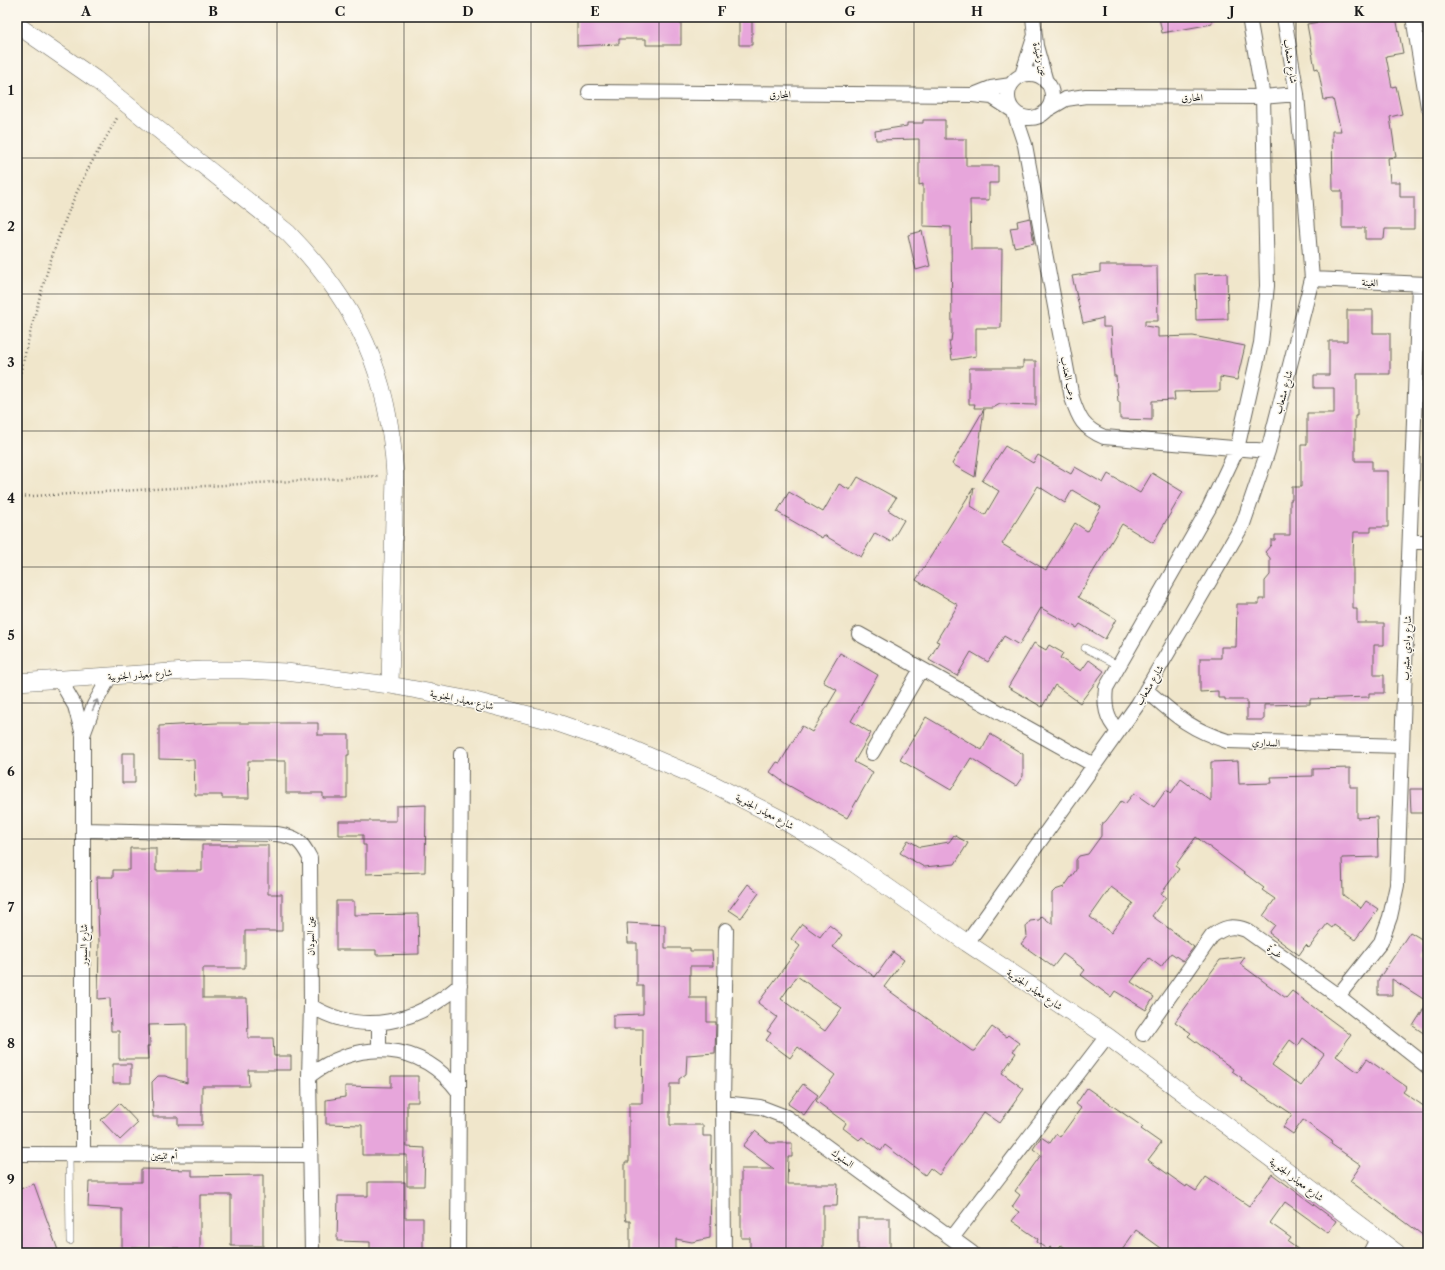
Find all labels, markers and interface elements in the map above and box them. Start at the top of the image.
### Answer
text: A [80,3,92,19]
text: B [208,3,218,19]
text: C [335,3,345,19]
text: D [462,3,474,19]
text: E [590,3,600,19]
text: F [718,3,727,19]
text: G [844,3,856,19]
text: H [971,3,983,19]
text: I [1102,3,1108,19]
text: J [1227,3,1235,19]
text: K [1354,3,1365,19]
street label: شارع مشعاب [1278,38,1300,85]
street label: عين رشيدة [1030,41,1051,78]
text: 1 [8,82,14,98]
street label: المحارق [769,88,791,101]
street label: المحارق [1181,91,1203,104]
text: 2 [7,218,15,234]
street label: الغينة [1362,276,1378,289]
text: 3 [7,354,15,370]
street label: وعب العندب [1057,355,1079,401]
street label: شارع مشعاب [1271,369,1299,416]
text: 4 [7,490,15,506]
street label: شارع وادي مشيرب [1399,615,1417,681]
text: 5 [7,627,15,643]
street label: شارع مشعاب [1132,662,1169,709]
street label: شارع معيذر الجنوبية [107,666,173,686]
street label: شارع معيذر الجنوبية [428,686,495,716]
one-way arrow [92,699,99,711]
street label: السداري [1252,736,1280,751]
text: 6 [7,763,15,779]
street label: شارع معيذر الجنوبية [732,791,797,835]
text: 7 [8,899,15,915]
street label: عين السودان [304,916,317,956]
street label: شارع السمور [77,924,93,967]
street label: غــرّة [1265,942,1285,961]
street label: شارع معيذر الجنوبية [1003,966,1065,1016]
text: 8 [7,1035,15,1051]
street label: السنبوك [829,1146,856,1171]
street label: أم ثنيتين [151,1148,178,1165]
street label: شارع معيذر الجنوبية [1265,1155,1327,1207]
text: 9 [7,1171,15,1187]

